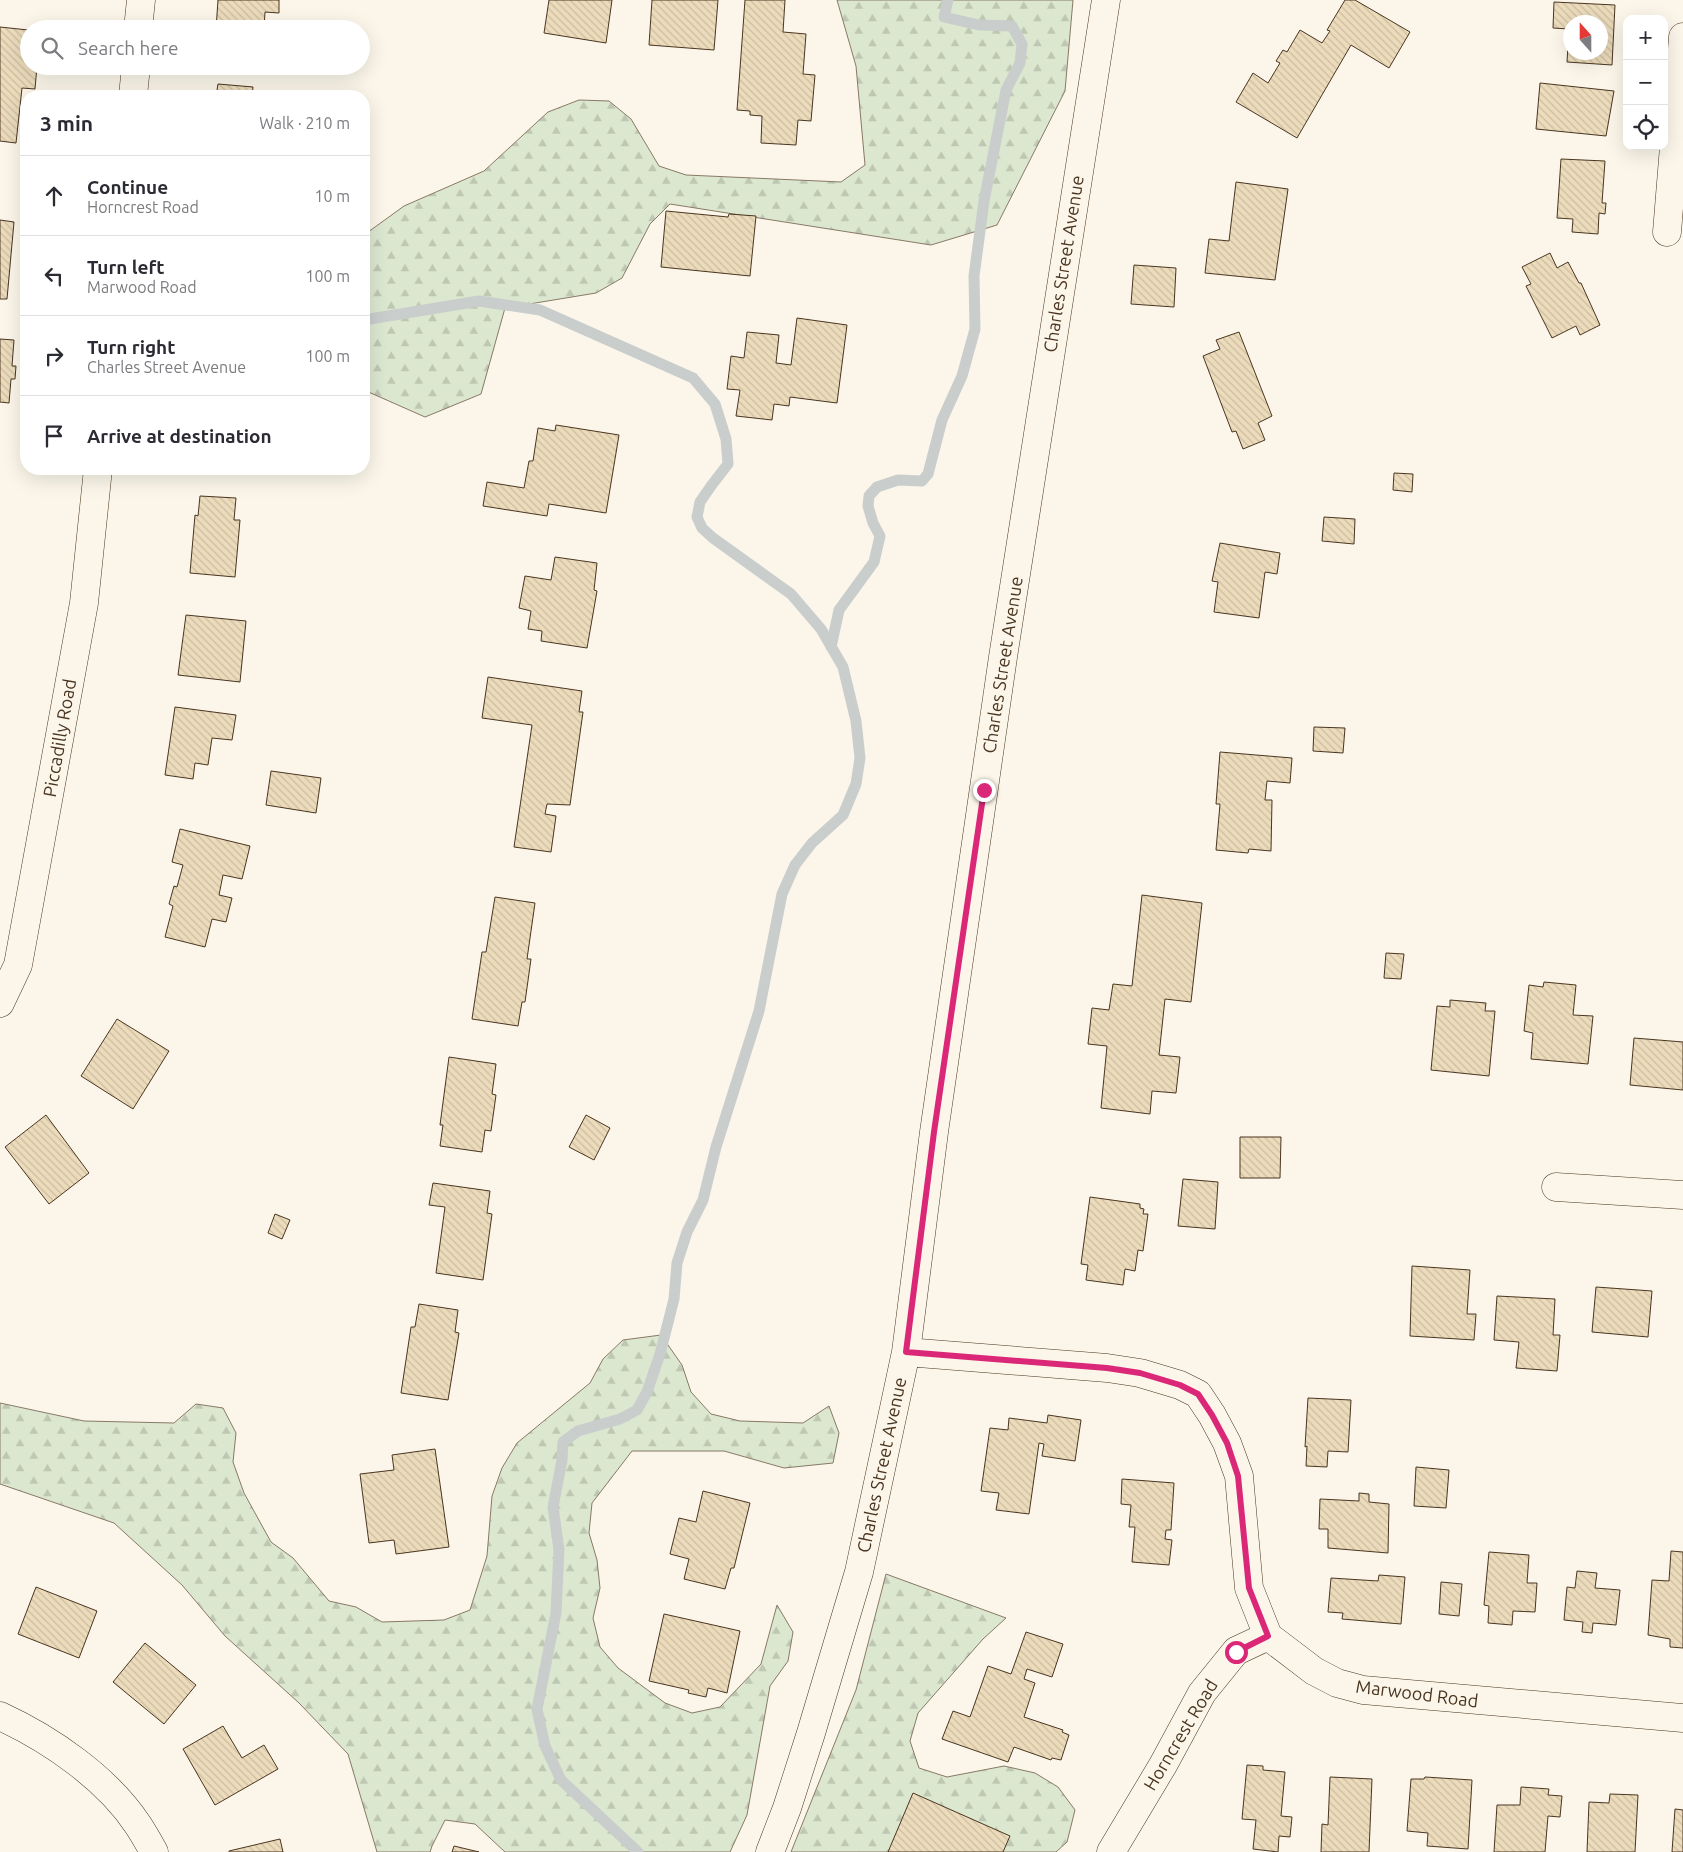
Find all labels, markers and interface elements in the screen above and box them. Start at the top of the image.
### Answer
north arrow [1563,15,1608,60]
map controls [1623,15,1668,150]
button: + [1623,15,1668,60]
search box [20,20,370,75]
icon: search [38,34,66,62]
text: Search here [78,37,178,59]
button: − [1623,60,1668,105]
button: locate [1623,105,1668,150]
text: 3 min [40,111,93,135]
text: Walk · 210 m [259,114,350,132]
street label: Charles Street Avenue [1039,174,1087,354]
text: Continue [87,176,168,198]
icon: ahead [40,182,68,210]
text: 10 m [314,187,350,205]
text: Horncrest Road [87,198,199,216]
text: Turn left [87,256,165,278]
icon: left [40,262,68,290]
text: 100 m [305,267,350,285]
text: Marwood Road [87,278,197,296]
text: Turn right [87,336,175,358]
icon: right [40,342,68,370]
text: 100 m [305,347,350,365]
text: Charles Street Avenue [87,358,246,376]
icon: arrive [40,422,68,450]
text: Arrive at destination [87,425,272,447]
street label: Charles Street Avenue [978,575,1026,755]
street label: Piccadilly Road [39,677,79,798]
route end [973,779,996,802]
street label: Charles Street Avenue [853,1375,909,1554]
route start [1225,1641,1248,1664]
street label: Horncrest Road [1139,1675,1221,1794]
street label: Marwood Road [1355,1676,1479,1710]

